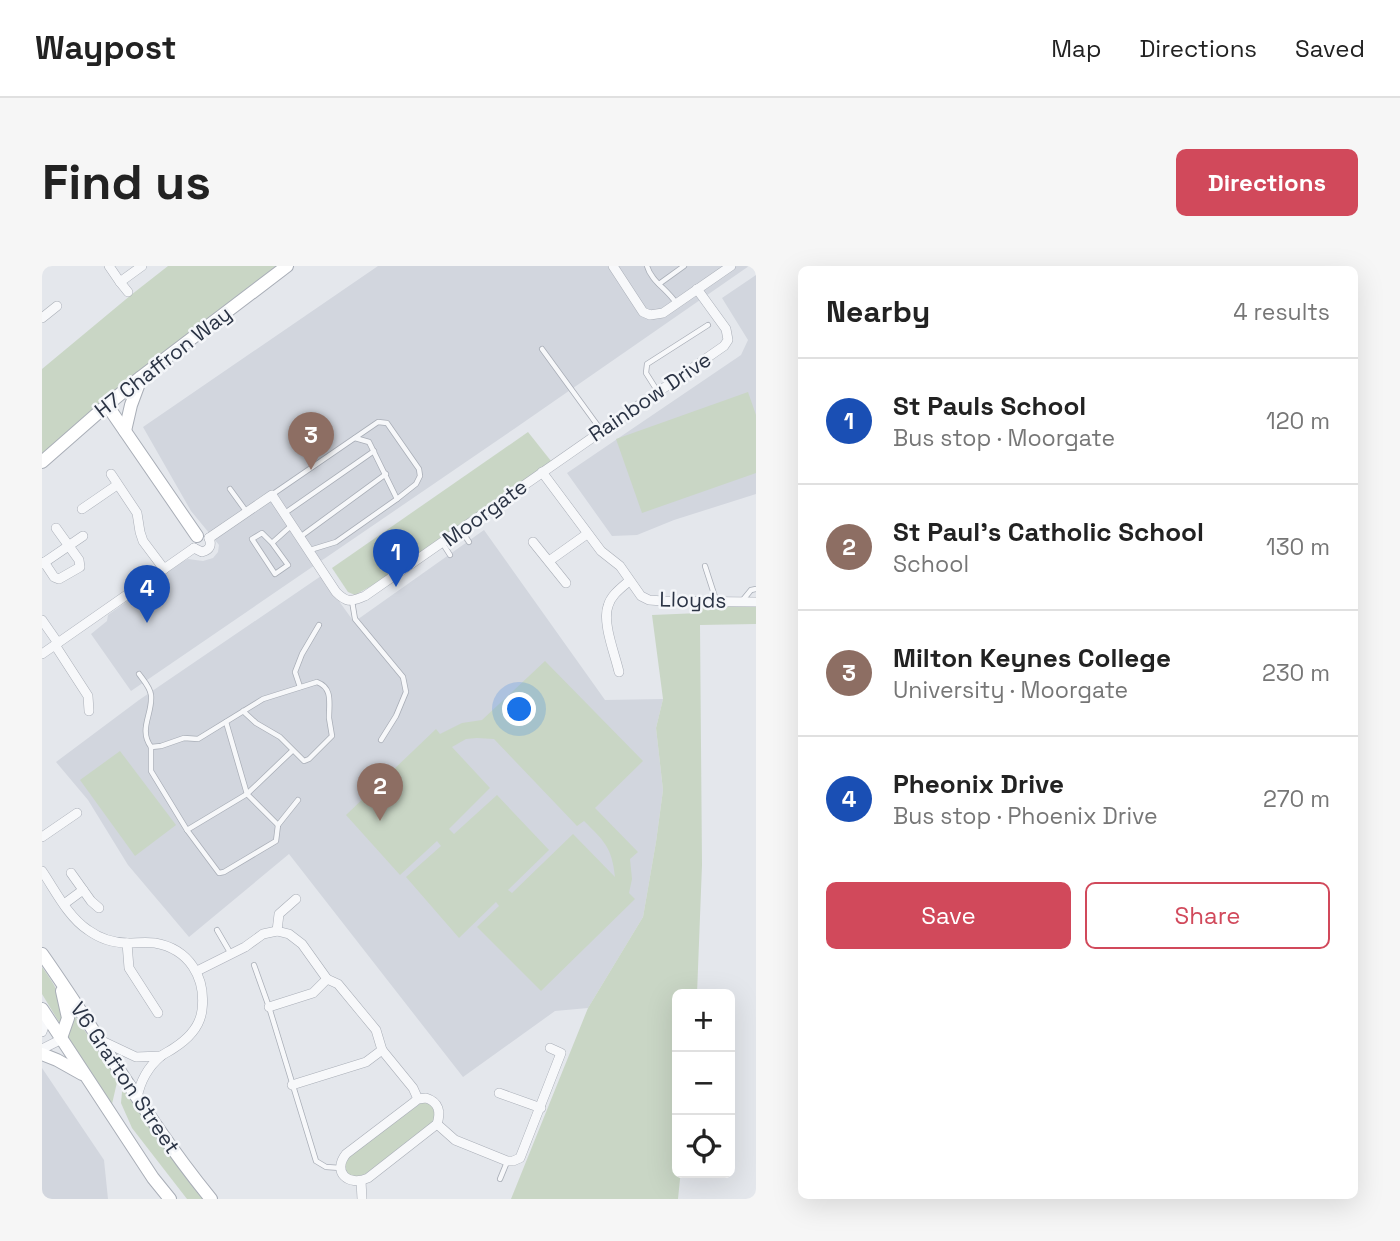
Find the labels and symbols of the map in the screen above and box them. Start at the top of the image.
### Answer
street label: H7 Chaffron Way [89,300,237,423]
street label: Rainbow Drive [583,346,716,448]
pin: 3 [288,412,334,470]
street label: Moorgate [437,473,532,552]
pin: 1 [373,529,419,587]
pin: 4 [124,565,170,623]
street label: Lloyds [659,585,727,614]
your location [502,692,536,726]
pin: 2 [357,763,403,821]
street label: V6 Grafton Street [65,997,186,1159]

